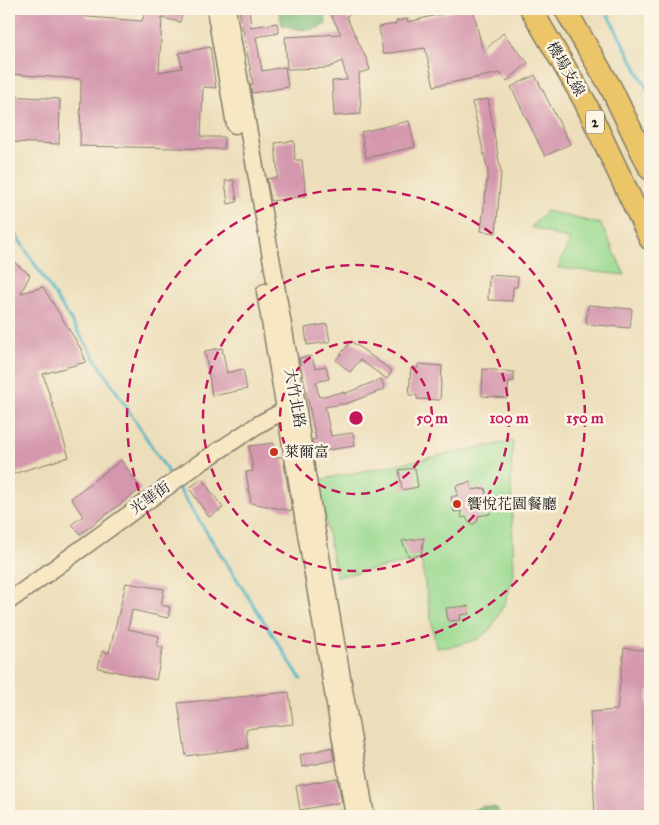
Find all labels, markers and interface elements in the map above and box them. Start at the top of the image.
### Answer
street label: 機場支線 [543,39,589,99]
road number: 2 [586,110,604,134]
street label: 大竹北路 [281,367,309,429]
centre of rings [347,409,365,427]
text: 50 m [416,409,448,427]
text: 100 m [489,409,529,427]
text: 150 m [566,409,604,427]
place label: 萊爾富 [284,443,329,461]
marker: 萊爾富 [268,446,280,458]
street label: 光華街 [126,478,174,518]
place label: 饗悅花園餐廳 [467,495,557,513]
marker: 饗悅花園餐廳 [451,498,463,510]

